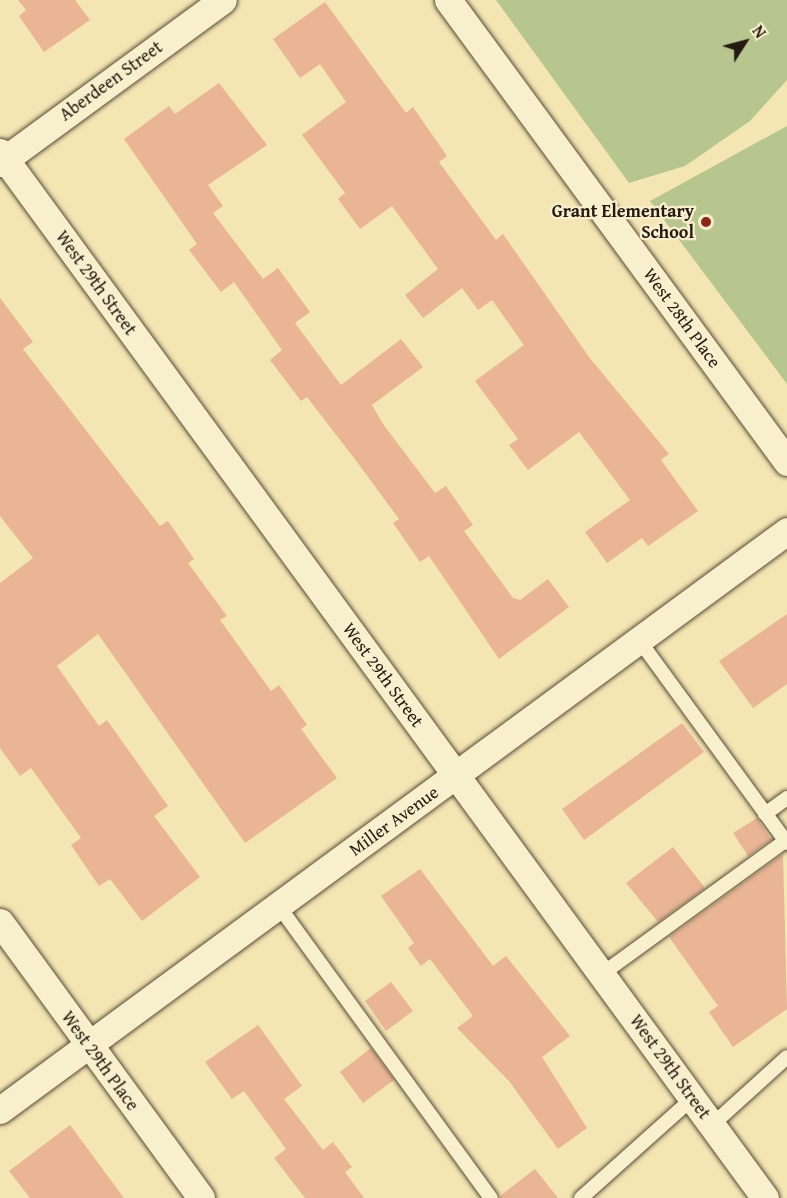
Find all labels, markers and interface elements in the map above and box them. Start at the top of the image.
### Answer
north arrow [715,12,775,72]
text: N [747,20,772,43]
street label: Aberdeen Street [55,36,167,126]
place label: Grant Elementary School [552,201,694,244]
marker: Grant Elementary School [699,215,713,229]
street label: West 29th Street [51,227,141,339]
street label: West 28th Place [639,264,725,372]
street label: West 29th Street [338,619,428,731]
street label: Miller Avenue [345,781,443,861]
street label: West 29th Place [57,1007,143,1115]
street label: West 29th Street [625,1011,715,1123]

